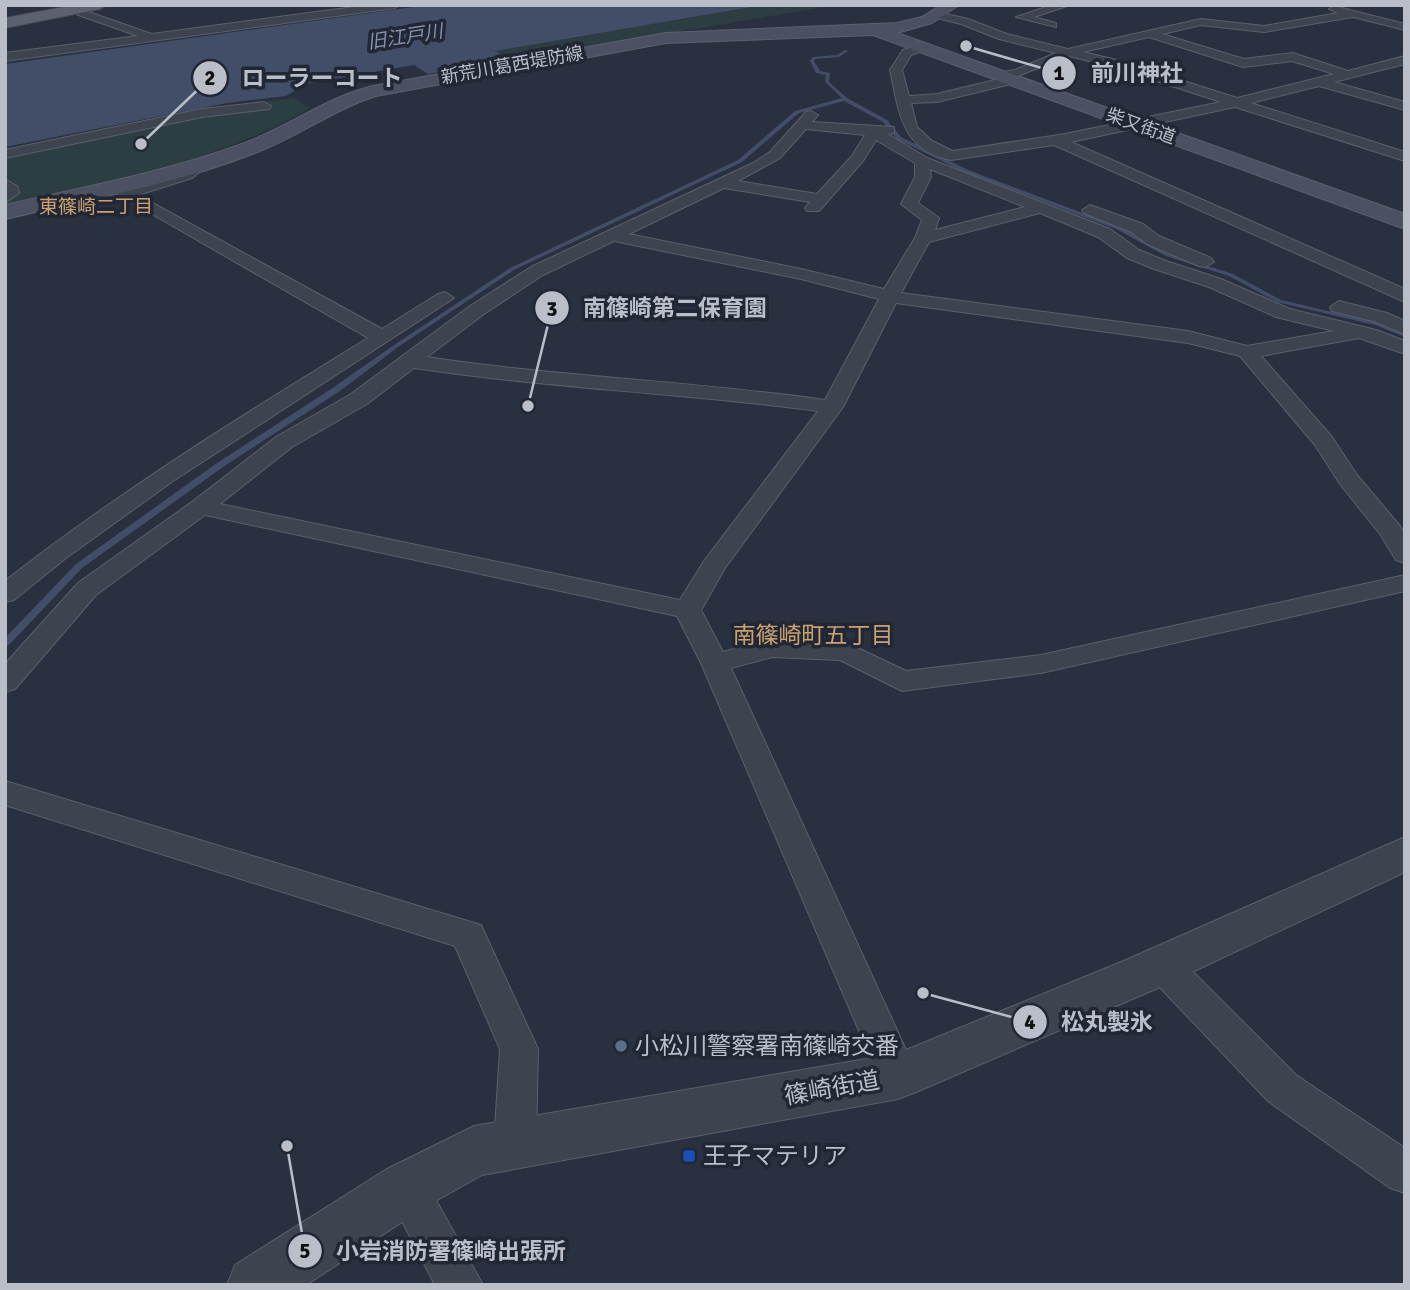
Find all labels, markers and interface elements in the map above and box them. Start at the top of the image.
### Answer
water label: 旧江戸川 [366,19,447,55]
street label: 新荒川葛西堤防線 [439,42,585,88]
callout: 前川神社 [1042,51,1197,95]
callout: ローラーコート [192,56,416,100]
text: 前川神社 [1091,59,1183,88]
text: 1 [1053,60,1065,86]
text: ローラーコート [242,64,403,93]
text: 2 [204,65,216,91]
street label: 柴又街道 [1103,103,1179,149]
district label: 東篠崎二丁目 [39,195,153,219]
callout: 南篠崎第二保育園 [534,286,781,330]
text: 南篠崎第二保育園 [583,294,767,323]
text: 3 [546,296,558,322]
district label: 南篠崎町五丁目 [733,621,894,650]
callout: 松丸製氷 [1012,1000,1167,1044]
text: 松丸製氷 [1061,1008,1153,1037]
text: 4 [1024,1009,1036,1035]
place label: 小松川警察署南篠崎交番 [635,1031,899,1061]
marker: 小松川警察署南篠崎交番 [613,1038,629,1054]
street label: 篠崎街道 [782,1065,882,1111]
place label: 王子マテリア [703,1141,847,1171]
marker: 王子マテリア [681,1148,697,1164]
callout: 小岩消防署篠崎出張所 [287,1229,580,1273]
text: 小岩消防署篠崎出張所 [336,1237,566,1266]
text: 5 [299,1238,311,1264]

